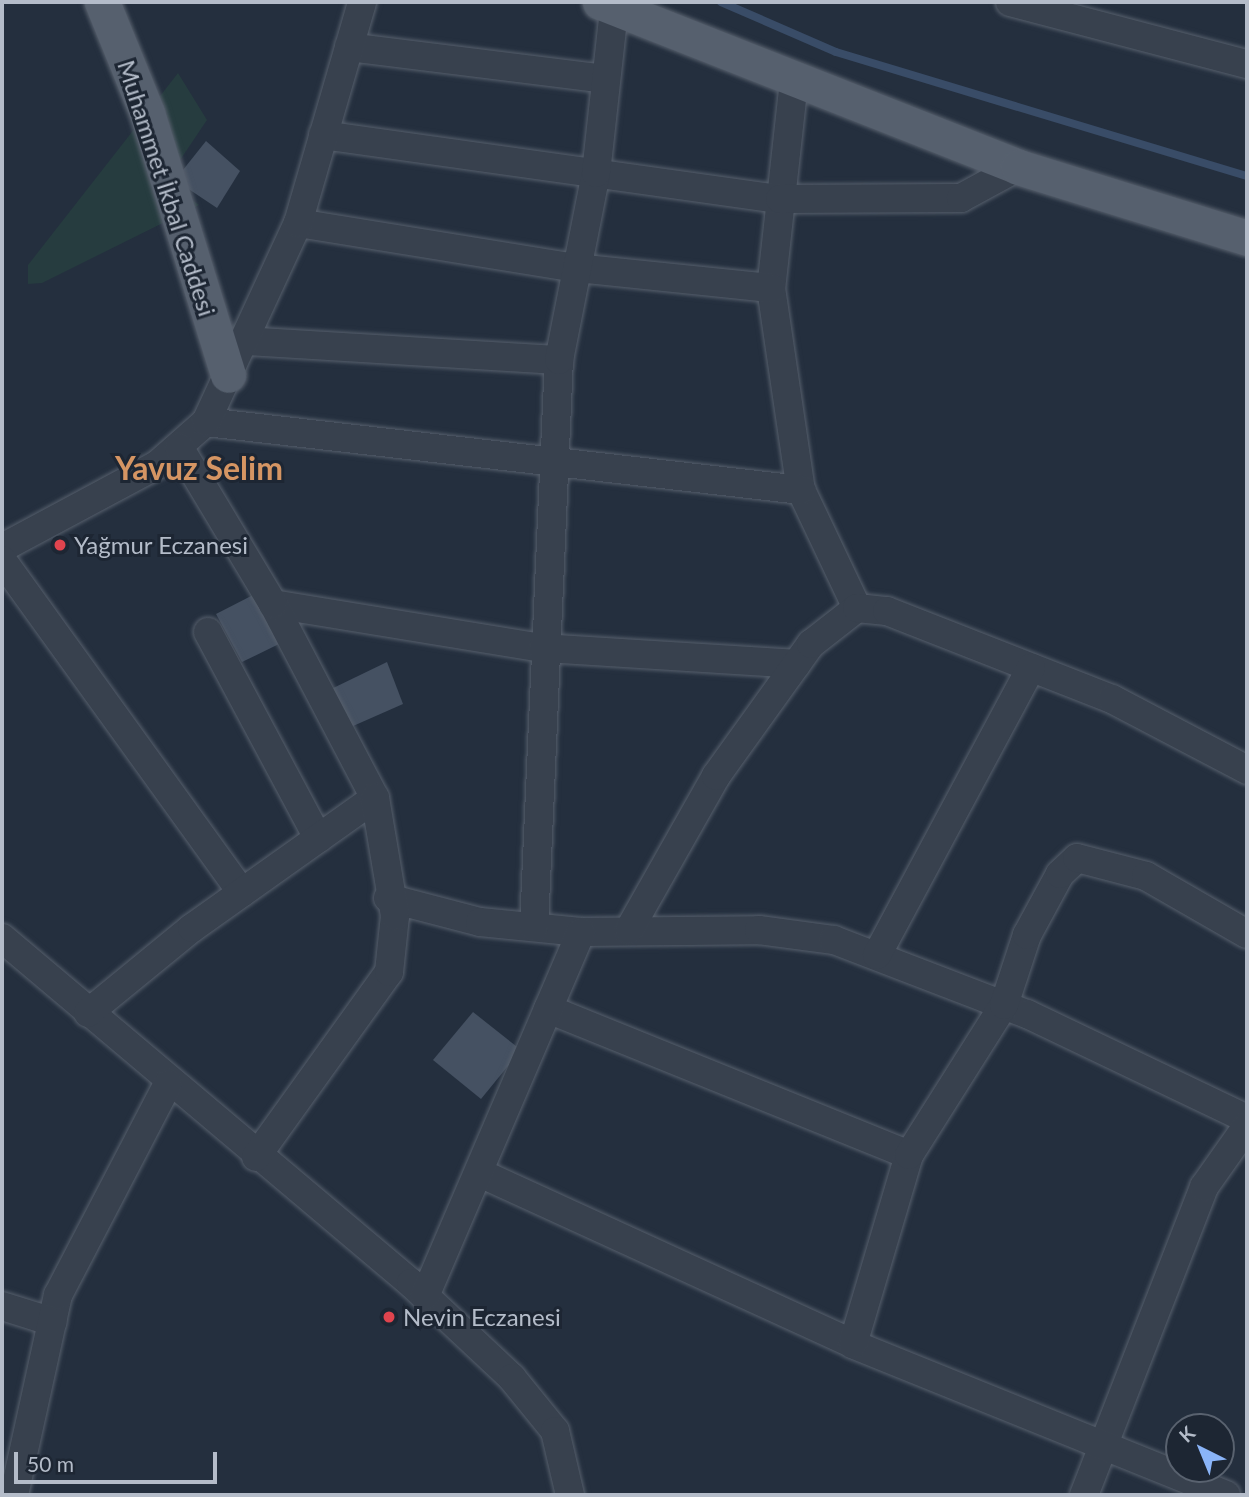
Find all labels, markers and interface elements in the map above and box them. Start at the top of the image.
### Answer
street label: Muhammet İkbal Caddesi [112,57,222,319]
district label: Yavuz Selim [115,449,283,487]
place label: Yağmur Eczanesi [74,531,248,559]
marker: Yağmur Eczanesi [52,537,68,553]
place label: Nevin Eczanesi [403,1303,561,1331]
marker: Nevin Eczanesi [381,1309,397,1325]
north arrow [1165,1413,1235,1483]
text: K [1174,1421,1199,1447]
scale bar [18,1438,220,1482]
text: 50 m [27,1451,74,1476]

